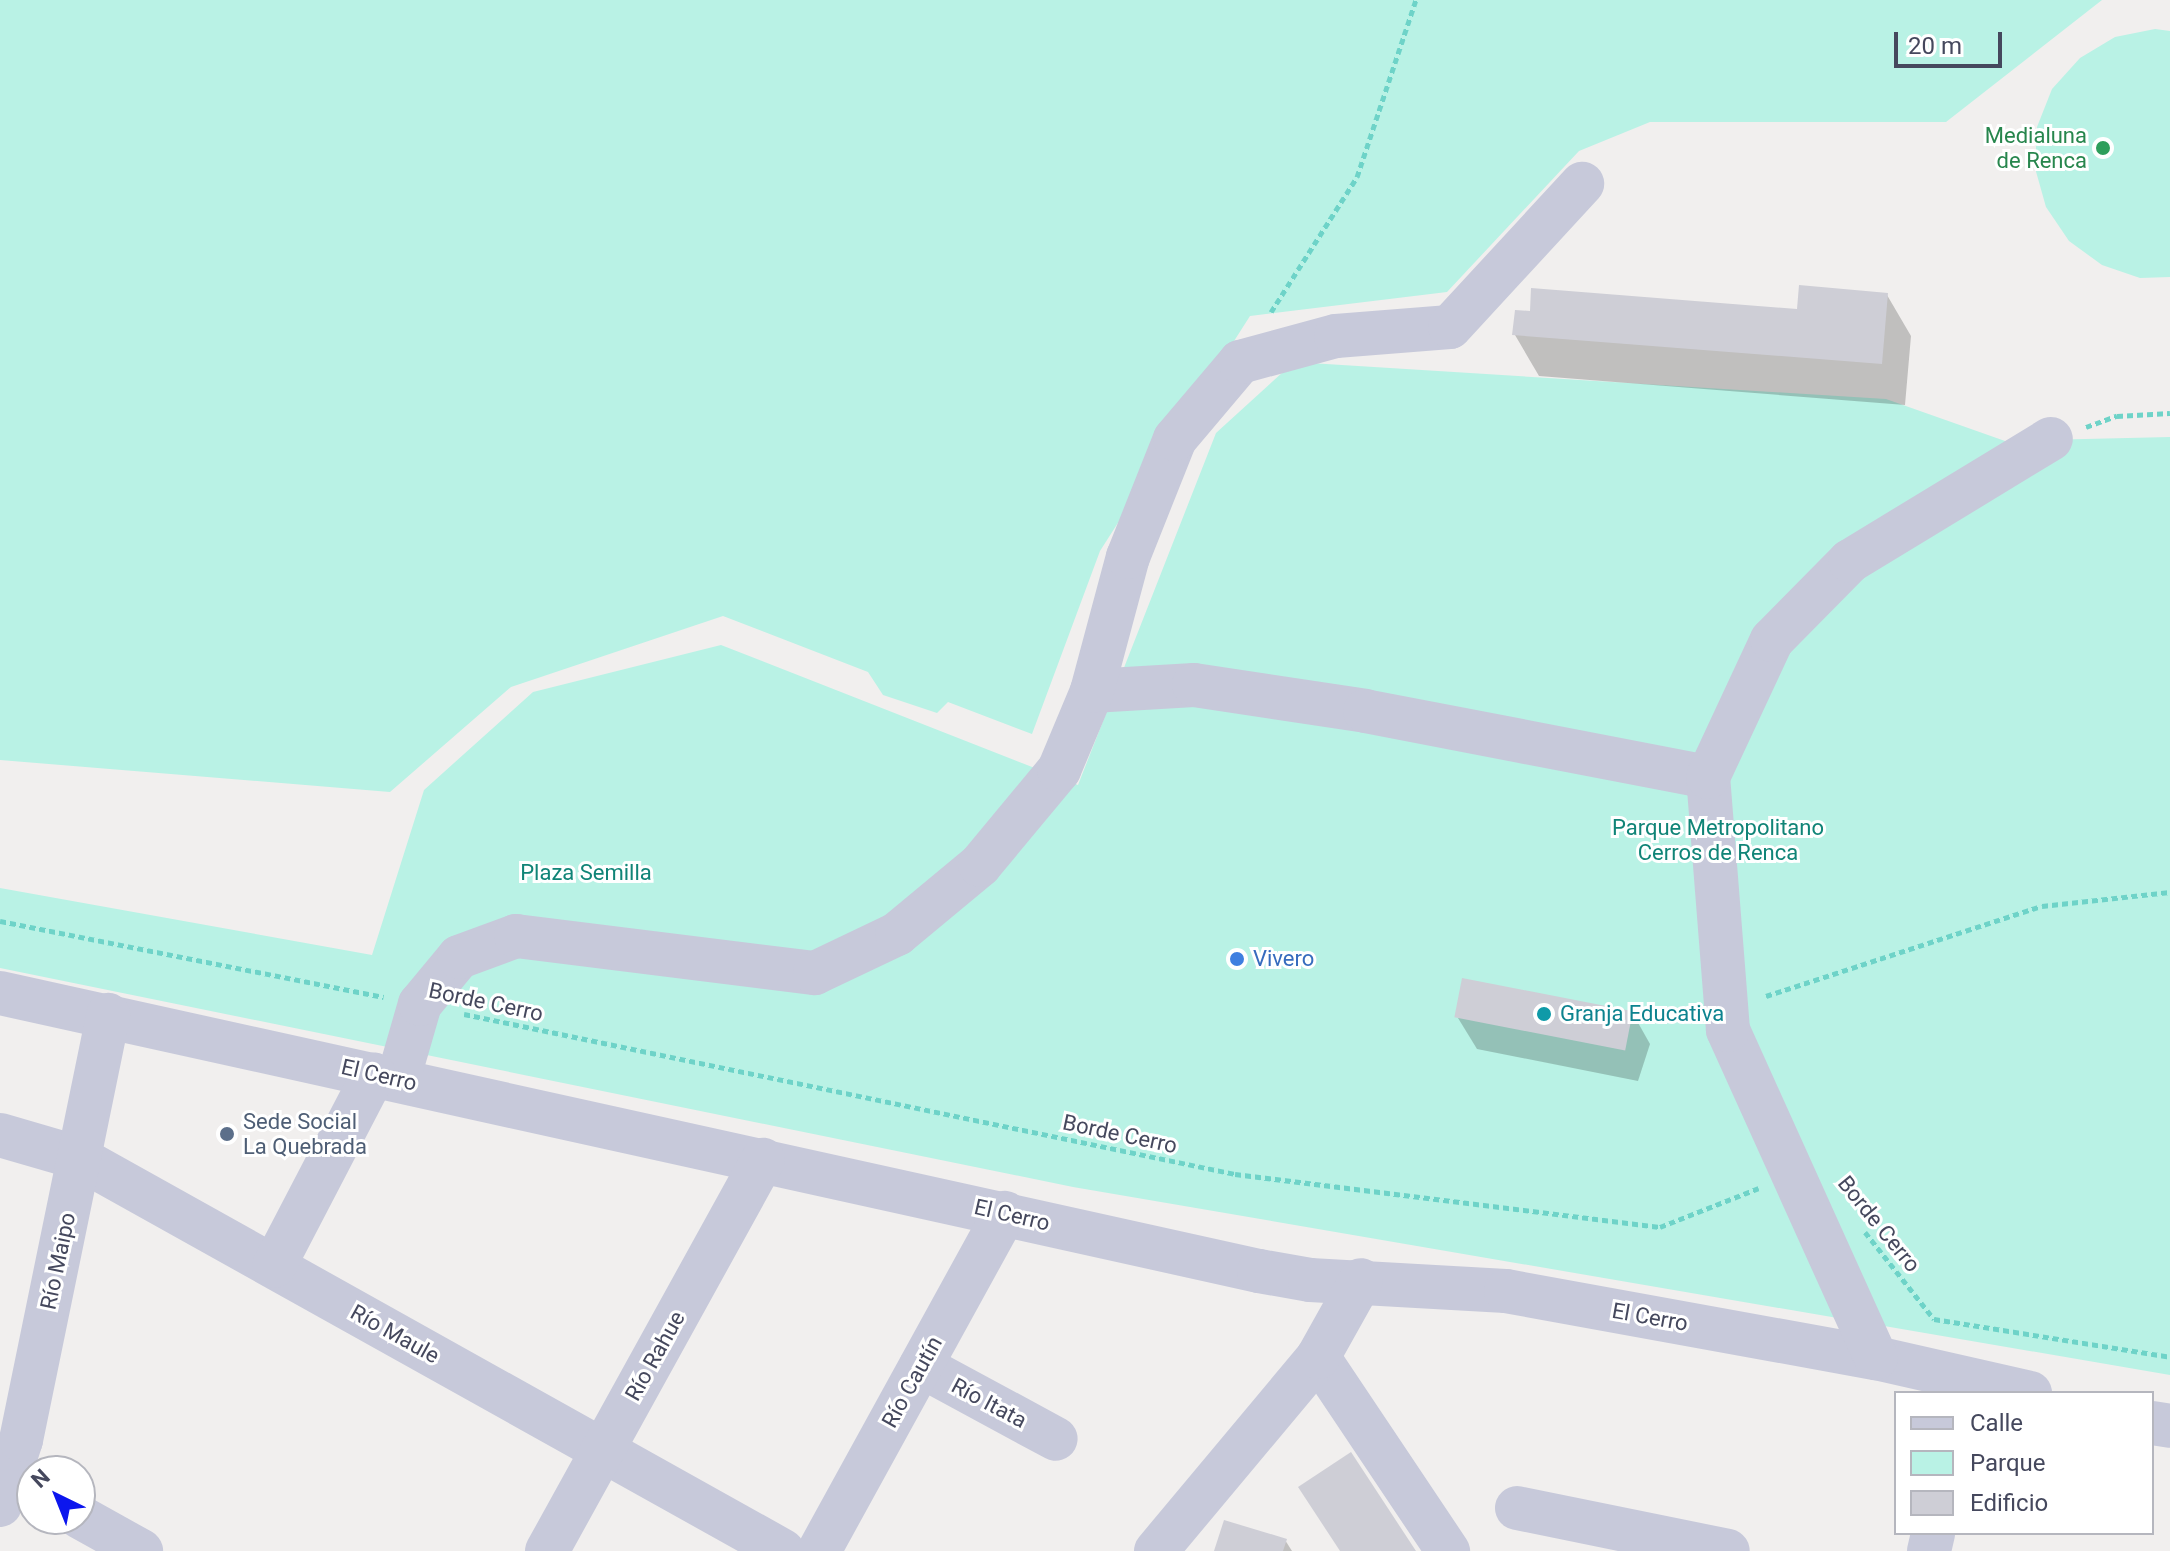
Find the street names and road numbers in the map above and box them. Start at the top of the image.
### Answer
street label: Borde Cerro [426,977,546,1027]
street label: El Cerro [339,1054,419,1096]
street label: Borde Cerro [1060,1109,1180,1159]
street label: Borde Cerro [1832,1171,1926,1277]
street label: El Cerro [972,1194,1052,1236]
street label: Río Maipo [35,1210,81,1312]
street label: El Cerro [1610,1297,1690,1337]
street label: Río Maule [346,1299,444,1369]
street label: Río Rahue [620,1307,690,1405]
street label: Río Cautín [876,1332,948,1432]
street label: Río Itata [947,1372,1031,1434]

